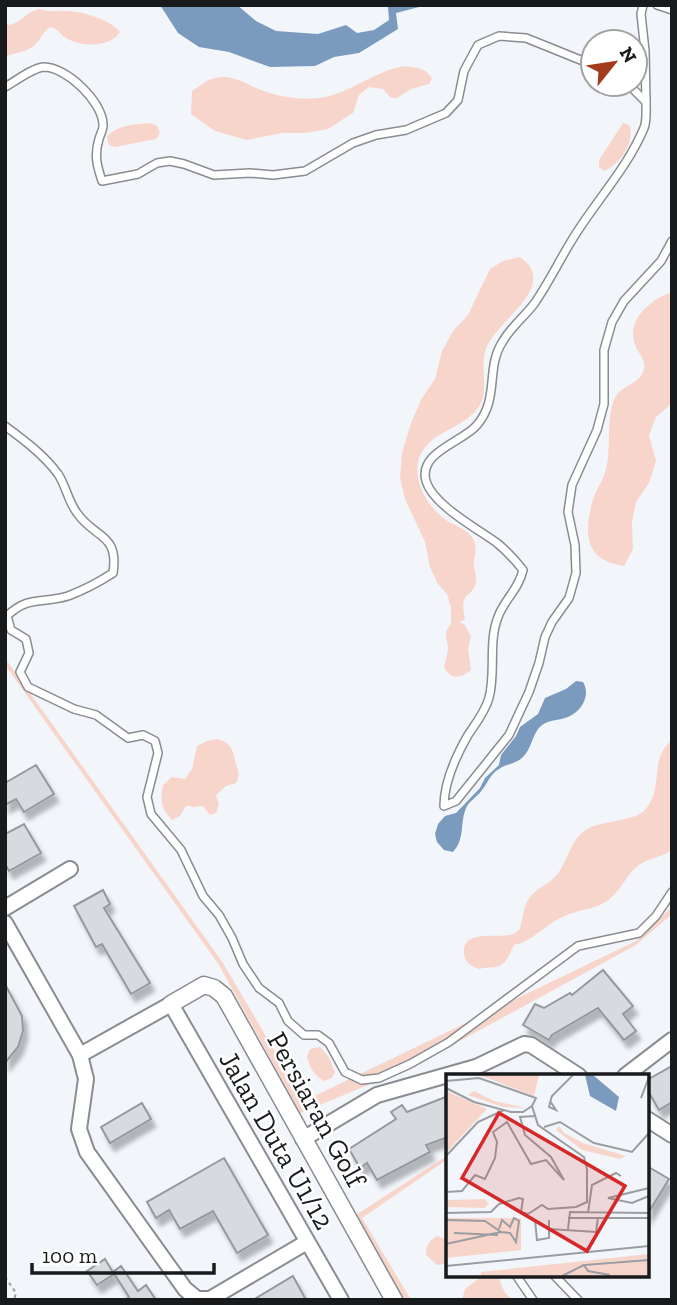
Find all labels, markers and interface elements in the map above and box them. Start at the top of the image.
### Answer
north arrow [579,28,649,98]
text: N [615,43,642,67]
street label: Persiaran Golf [260,1026,374,1194]
street label: Jalan Duta U1/12 [212,1045,341,1235]
inset map [446,1074,649,1277]
scale bar [32,1232,214,1276]
text: 100 m [42,1243,97,1268]

